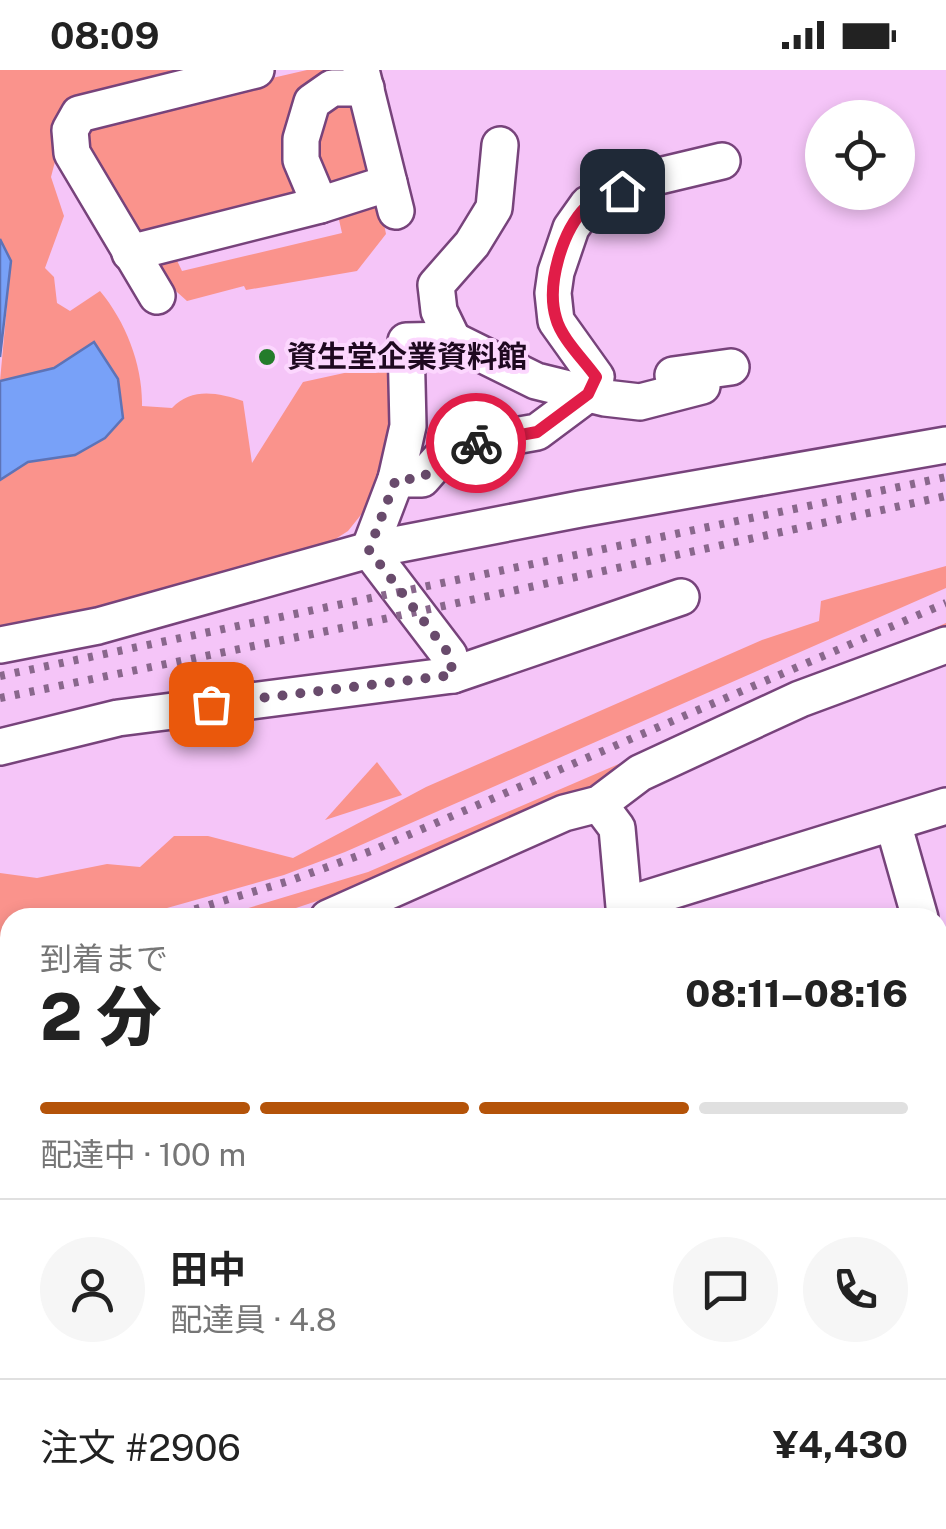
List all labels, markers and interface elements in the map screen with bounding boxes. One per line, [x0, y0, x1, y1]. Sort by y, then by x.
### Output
text: 08:09 [50, 13, 160, 58]
map controls [805, 100, 915, 210]
button: locate [805, 100, 915, 210]
pin [580, 149, 665, 234]
icon: home [595, 164, 650, 219]
place label: 資生堂企業資料館 [287, 338, 527, 374]
marker: 資生堂企業資料館 [256, 346, 278, 368]
courier [426, 393, 526, 493]
icon: bike [449, 416, 504, 471]
pin [169, 662, 254, 747]
icon: bag [184, 677, 239, 732]
text: 到着まで [40, 940, 168, 977]
text: 08:11–08:16 [685, 971, 908, 1016]
text: 2 分 [40, 978, 162, 1055]
text: 配達中 · 100 m [40, 1136, 246, 1173]
button: person [40, 1237, 145, 1342]
button: chat [673, 1237, 778, 1342]
button: phone [803, 1237, 908, 1342]
text: 田中 [170, 1247, 246, 1292]
text: 配達員 · 4.8 [170, 1301, 337, 1338]
text: ¥4,430 [773, 1422, 908, 1467]
text: 注文 #2906 [40, 1425, 241, 1470]

